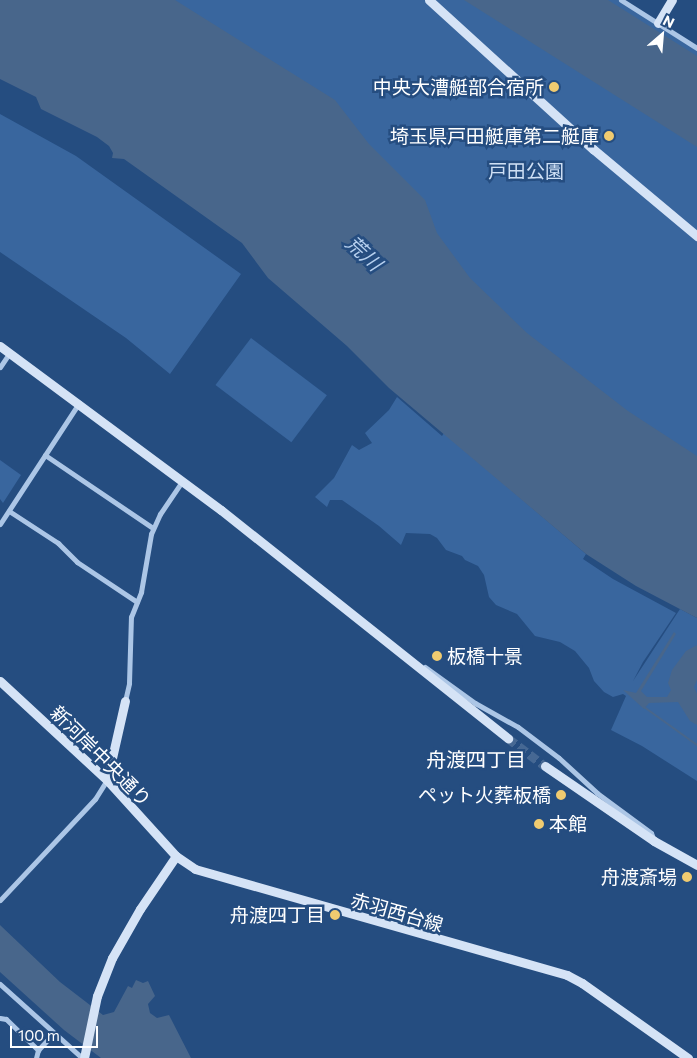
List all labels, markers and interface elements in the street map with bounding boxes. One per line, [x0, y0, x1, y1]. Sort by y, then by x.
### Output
north arrow [637, 10, 687, 60]
text: N [661, 11, 678, 31]
place label: 中央大漕艇部合宿所 [373, 76, 544, 98]
marker: 中央大漕艇部合宿所 [548, 81, 560, 93]
place label: 埼玉県戸田艇庫第二艇庫 [390, 125, 599, 147]
marker: 埼玉県戸田艇庫第二艇庫 [603, 130, 615, 142]
park label: 戸田公園 [488, 160, 564, 182]
water label: 荒川 [341, 231, 387, 275]
place label: 板橋十景 [447, 645, 523, 667]
marker: 板橋十景 [431, 650, 443, 662]
street label: 新河岸中央通り [46, 701, 156, 811]
district label: 舟渡四丁目 [426, 747, 526, 771]
place label: ペット火葬板橋 [418, 784, 551, 806]
marker: ペット火葬板橋 [555, 789, 567, 801]
place label: 本館 [549, 813, 587, 835]
marker: 本館 [533, 818, 545, 830]
place label: 舟渡斎場 [601, 866, 677, 888]
marker: 舟渡斎場 [681, 871, 693, 883]
street label: 赤羽西台線 [348, 888, 446, 936]
place label: 舟渡四丁目 [230, 904, 325, 926]
marker: 舟渡四丁目 [329, 909, 341, 921]
scale bar [12, 1016, 100, 1048]
text: 100 m [18, 1026, 60, 1044]

